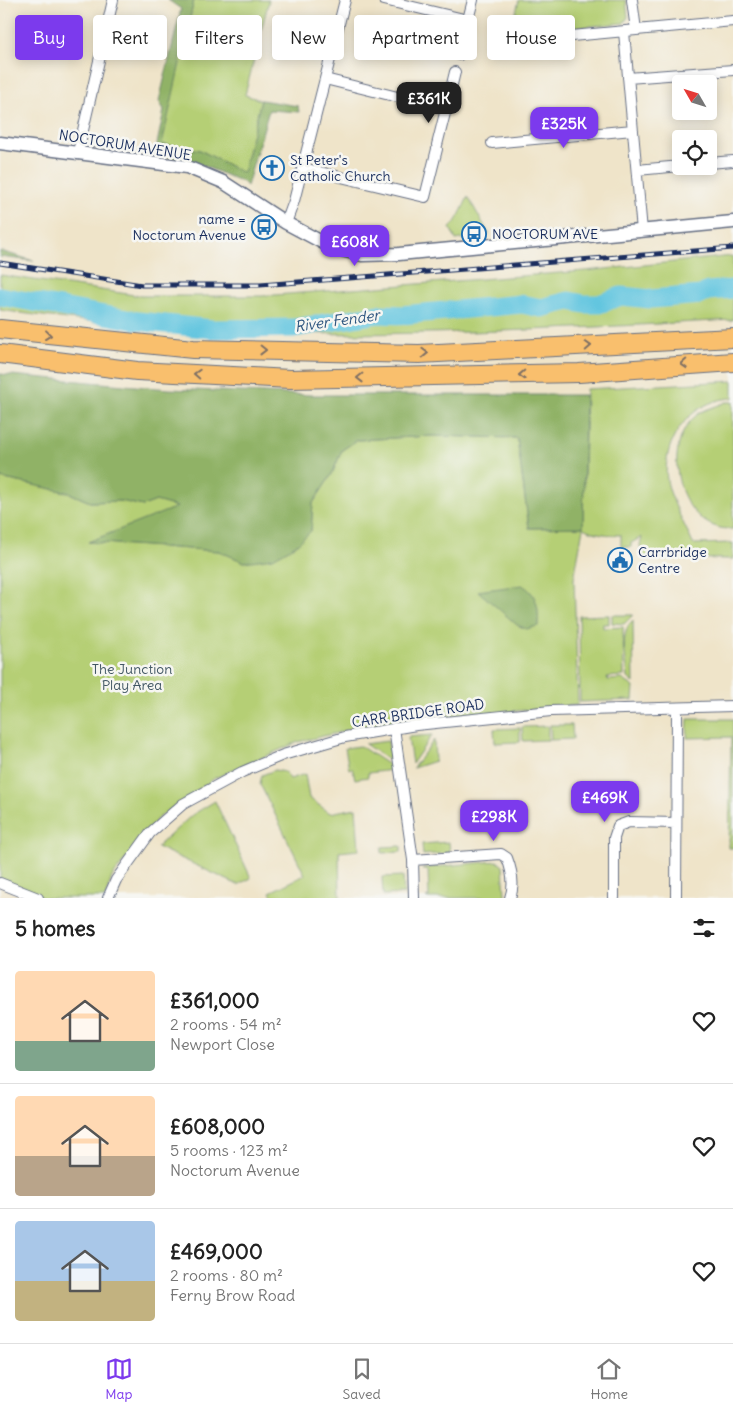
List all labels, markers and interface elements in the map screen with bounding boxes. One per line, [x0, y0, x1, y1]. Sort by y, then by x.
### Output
chip: Buy [15, 15, 83, 60]
chip: Rent [93, 15, 167, 60]
chip: Filters [177, 15, 262, 60]
chip: New [272, 15, 344, 60]
chip: Apartment [354, 15, 477, 60]
chip: House [487, 15, 575, 60]
north arrow [672, 75, 718, 120]
map controls [672, 75, 717, 175]
pin: £361K [394, 82, 464, 124]
text: £361K [407, 88, 451, 108]
pin: £325K [529, 106, 599, 149]
text: £325K [541, 113, 587, 133]
street label: NOCTORUM AVENUE [58, 126, 192, 164]
button: locate [672, 130, 717, 175]
place label: St Peter's Catholic Church [290, 151, 391, 185]
church icon: St Peter's Catholic Church [259, 155, 285, 181]
place label: name = Noctorum Avenue [132, 210, 246, 244]
bus stop icon: name = Noctorum Avenue [251, 214, 277, 240]
bus stop icon: NOCTORUM AVE [461, 221, 487, 247]
pin: £608K [320, 224, 390, 267]
place label: NOCTORUM AVE [492, 225, 598, 243]
text: £608K [331, 231, 379, 251]
water label: River Fender [293, 305, 382, 336]
one-way arrow [45, 329, 53, 340]
one-way arrow [584, 341, 592, 352]
one-way arrow [259, 345, 267, 355]
one-way arrow [421, 348, 429, 359]
one-way arrow [680, 359, 688, 370]
one-way arrow [193, 368, 201, 379]
one-way arrow [518, 369, 526, 380]
one-way arrow [355, 373, 363, 383]
place label: Carrbridge Centre [638, 543, 707, 577]
public building icon: Carrbridge Centre [607, 547, 633, 573]
park label: The Junction Play Area [92, 660, 172, 694]
street label: CARR BRIDGE ROAD [351, 695, 486, 731]
pin: £469K [570, 780, 640, 823]
text: £469K [582, 787, 628, 807]
pin: £298K [459, 800, 529, 842]
text: £298K [471, 806, 517, 826]
icon: filters [690, 914, 718, 942]
text: 5 homes [15, 915, 95, 942]
text: £361,000 [170, 987, 260, 1014]
icon: home [55, 991, 115, 1051]
icon: heart [690, 1007, 718, 1035]
text: 2 rooms · 54 m² [170, 1014, 282, 1034]
text: Newport Close [170, 1034, 275, 1054]
text: £608,000 [170, 1113, 265, 1140]
icon: home [55, 1116, 115, 1176]
icon: heart [690, 1132, 718, 1160]
text: 5 rooms · 123 m² [170, 1140, 288, 1160]
text: Noctorum Avenue [170, 1160, 300, 1180]
text: £469,000 [170, 1238, 263, 1265]
icon: home [55, 1241, 115, 1301]
icon: heart [690, 1257, 718, 1285]
text: 2 rooms · 80 m² [170, 1265, 283, 1285]
text: Ferny Brow Road [170, 1285, 295, 1305]
tab: Map [105, 1355, 133, 1403]
tab: Saved [342, 1355, 381, 1403]
tab: Home [590, 1355, 628, 1403]

